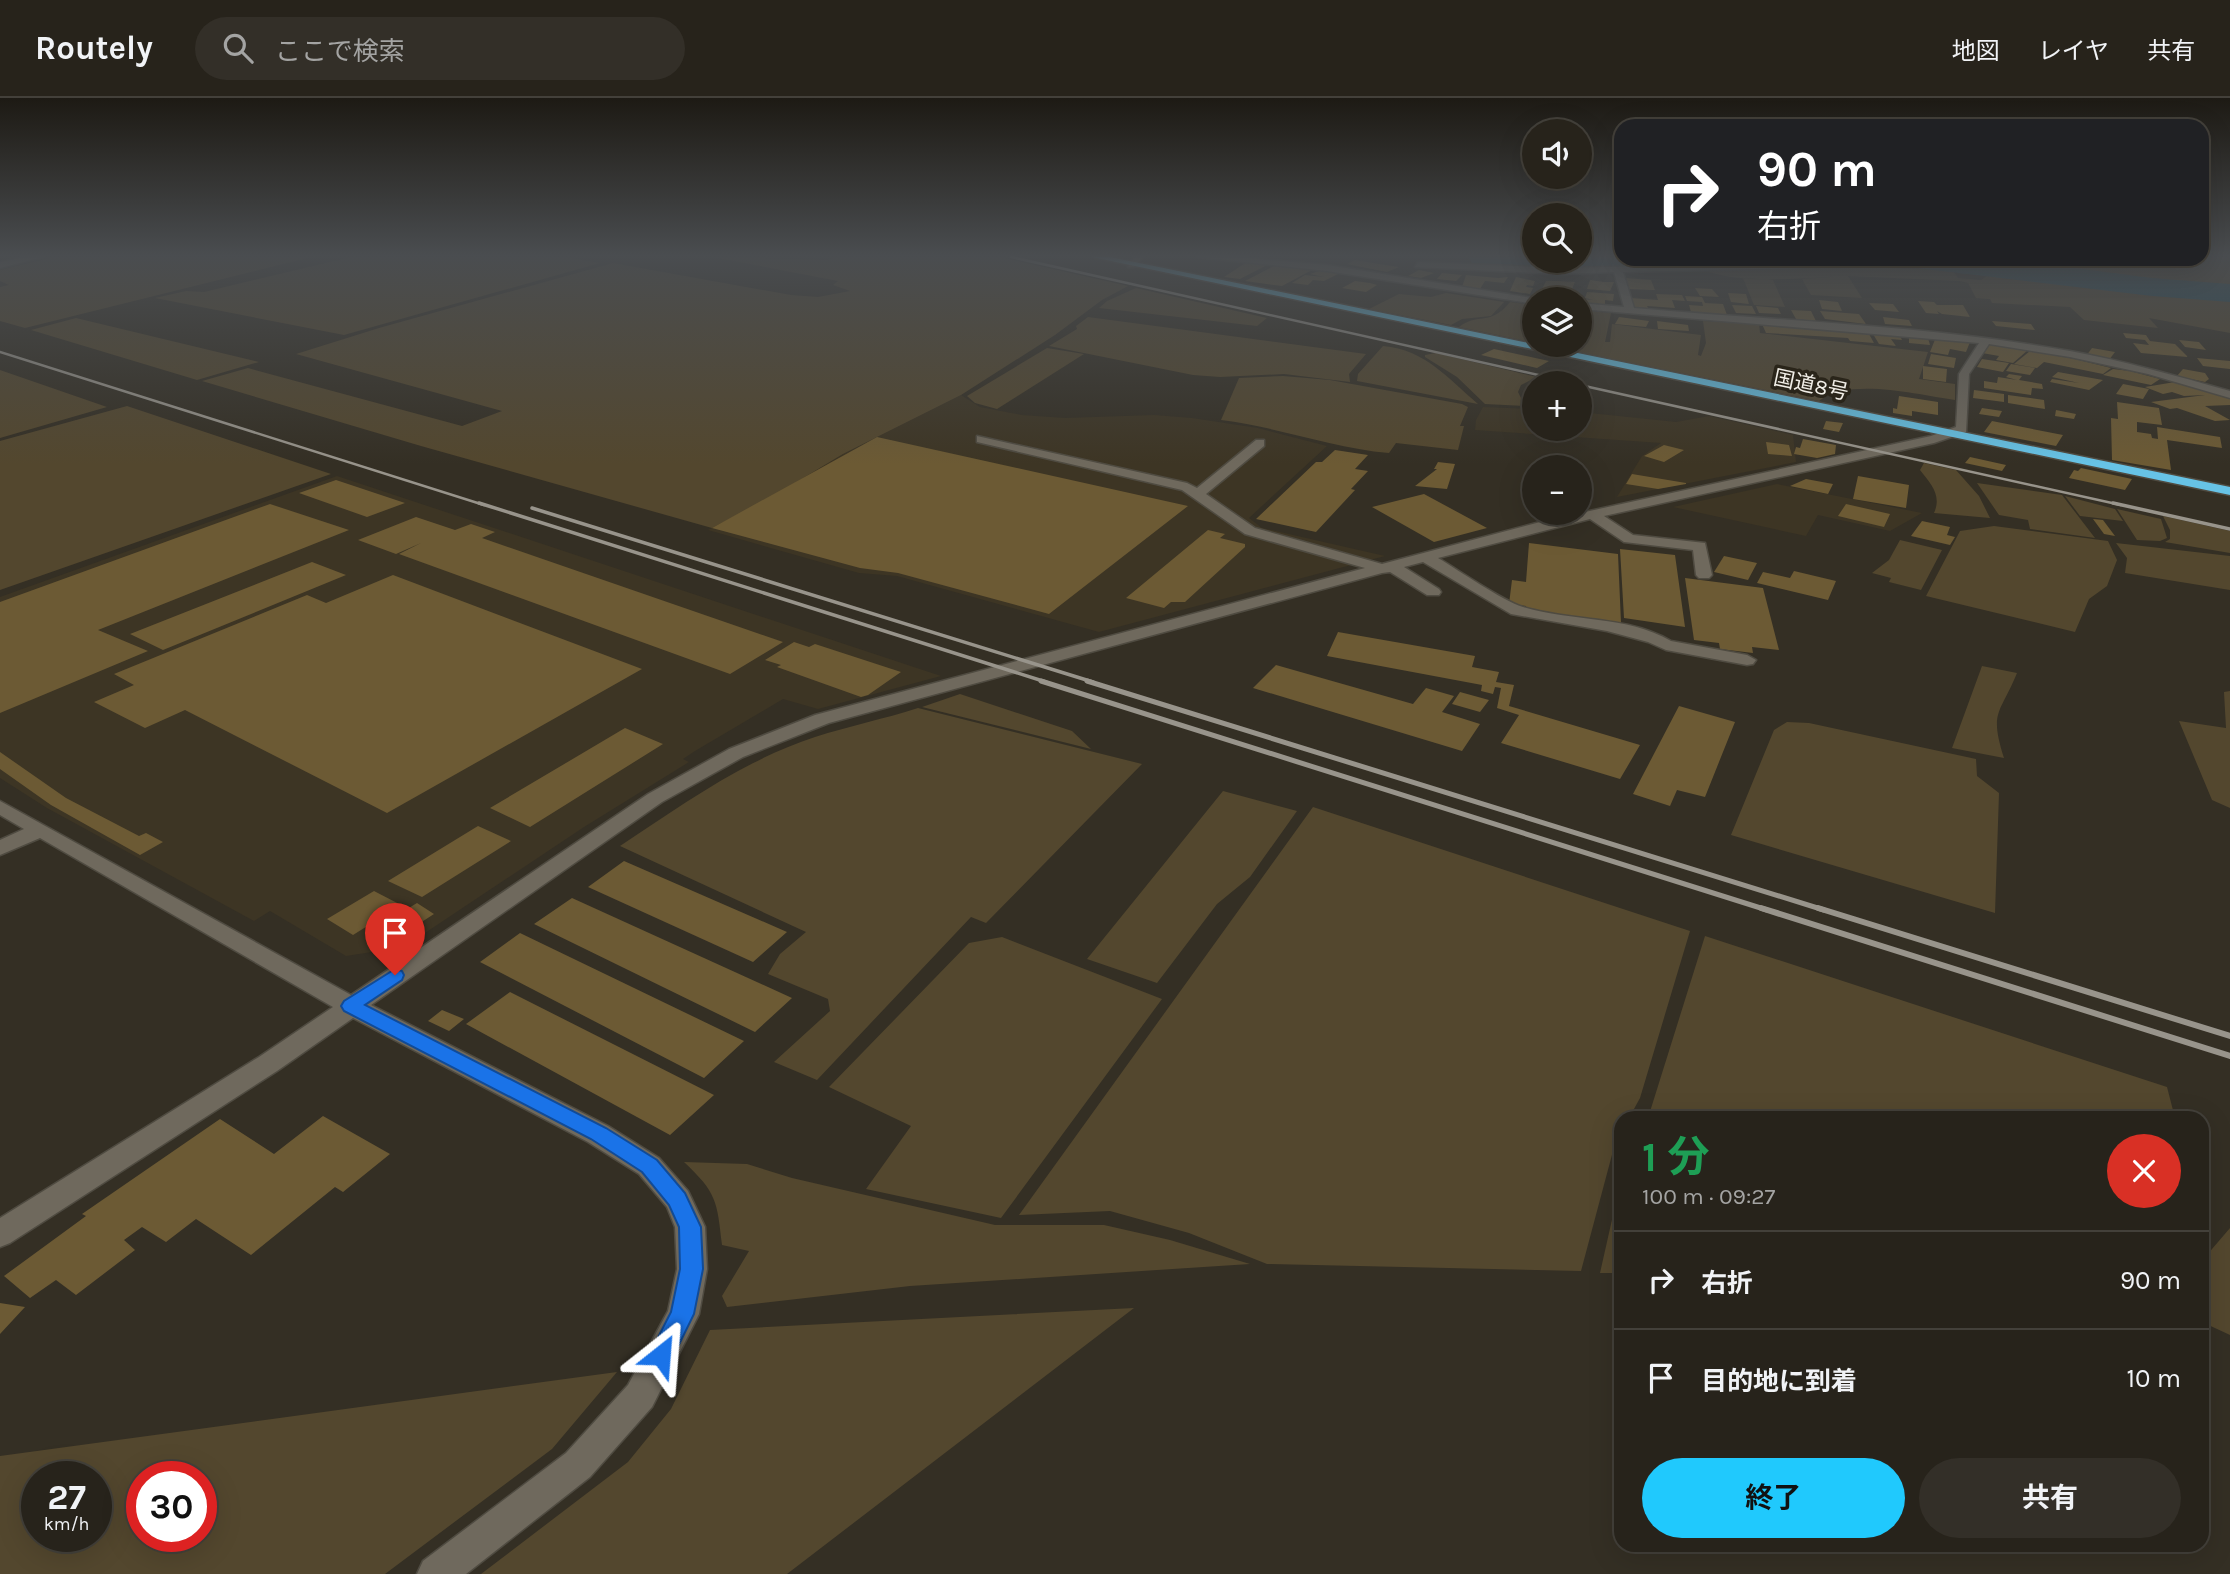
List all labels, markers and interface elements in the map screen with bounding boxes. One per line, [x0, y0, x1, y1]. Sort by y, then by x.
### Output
search box [195, 17, 685, 80]
text: Routely [35, 29, 153, 67]
icon: search [219, 29, 257, 67]
text: ここで検索 [275, 36, 405, 67]
text: 地図 [1952, 37, 2000, 65]
text: レイヤ [2038, 37, 2109, 65]
text: 共有 [2147, 37, 2195, 65]
map controls [1522, 119, 1592, 525]
button: sound [1522, 119, 1592, 189]
text: 90 m [1757, 141, 1877, 198]
icon: right [1642, 147, 1733, 238]
button: search [1522, 203, 1592, 273]
text: 右折 [1757, 208, 1821, 245]
button: layers [1522, 287, 1592, 357]
street label: 国道8号 [1771, 365, 1851, 405]
button: + [1522, 371, 1592, 441]
button: − [1522, 455, 1592, 525]
pin [365, 903, 425, 975]
icon: arrive [376, 914, 414, 952]
text: 1 分 [1642, 1132, 1710, 1182]
button: close [2107, 1134, 2181, 1208]
text: 100 m · 09:27 [1642, 1183, 1775, 1210]
icon: right [1642, 1261, 1680, 1299]
text: 90 m [2120, 1265, 2181, 1296]
text: 右折 [1701, 1268, 1753, 1299]
position arrow [624, 1318, 698, 1392]
icon: arrive [1642, 1359, 1680, 1397]
text: 10 m [2126, 1363, 2181, 1394]
text: 目的地に到着 [1701, 1366, 1857, 1397]
button: 終了 [1642, 1458, 1905, 1538]
button: 共有 [1919, 1458, 2181, 1538]
speed limit sign: 30 [126, 1461, 217, 1552]
text: 27 [47, 1477, 86, 1518]
text: km/h [44, 1513, 89, 1535]

